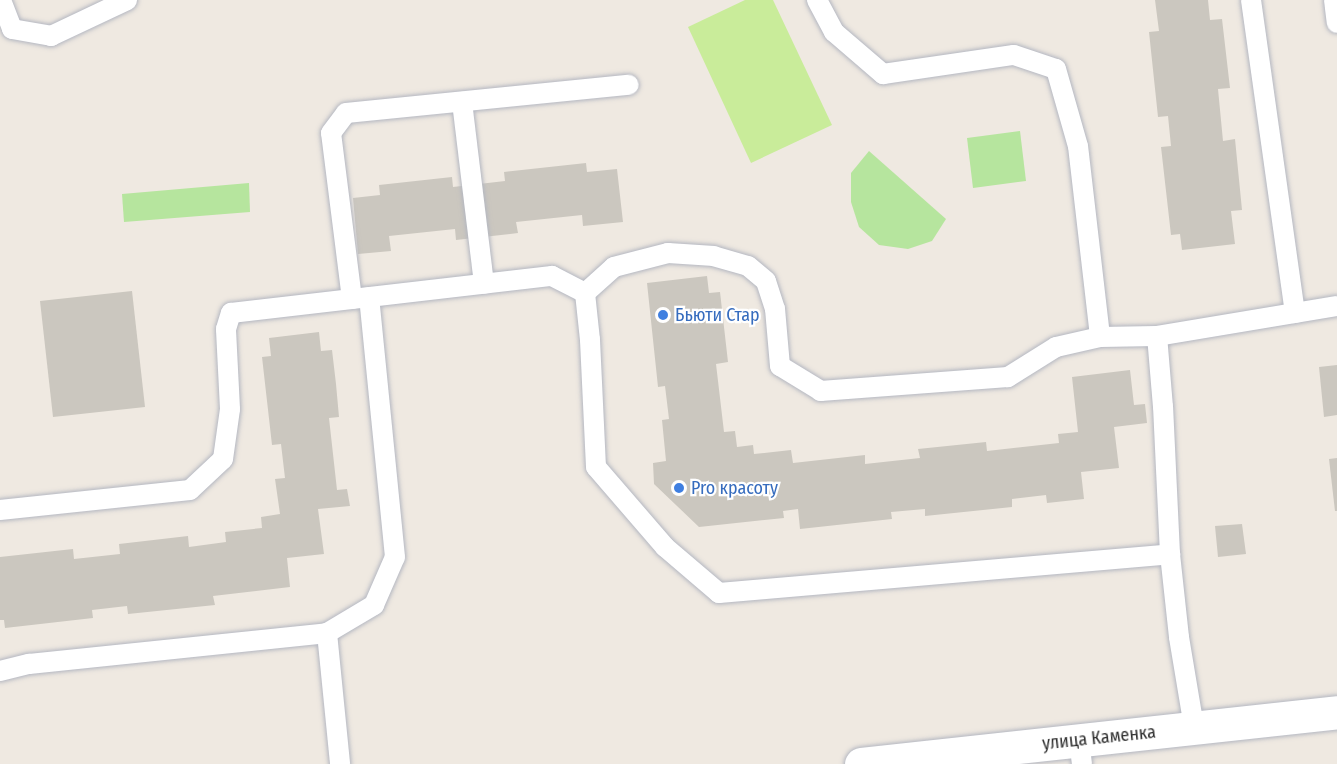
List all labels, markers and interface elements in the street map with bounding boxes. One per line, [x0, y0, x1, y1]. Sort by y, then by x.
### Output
place label: Бьюти Стар [675, 304, 760, 326]
marker: Бьюти Стар [656, 308, 670, 322]
place label: Pro красоту [691, 477, 778, 499]
marker: Pro красоту [672, 481, 686, 495]
street label: улица Каменка [1041, 721, 1157, 755]

